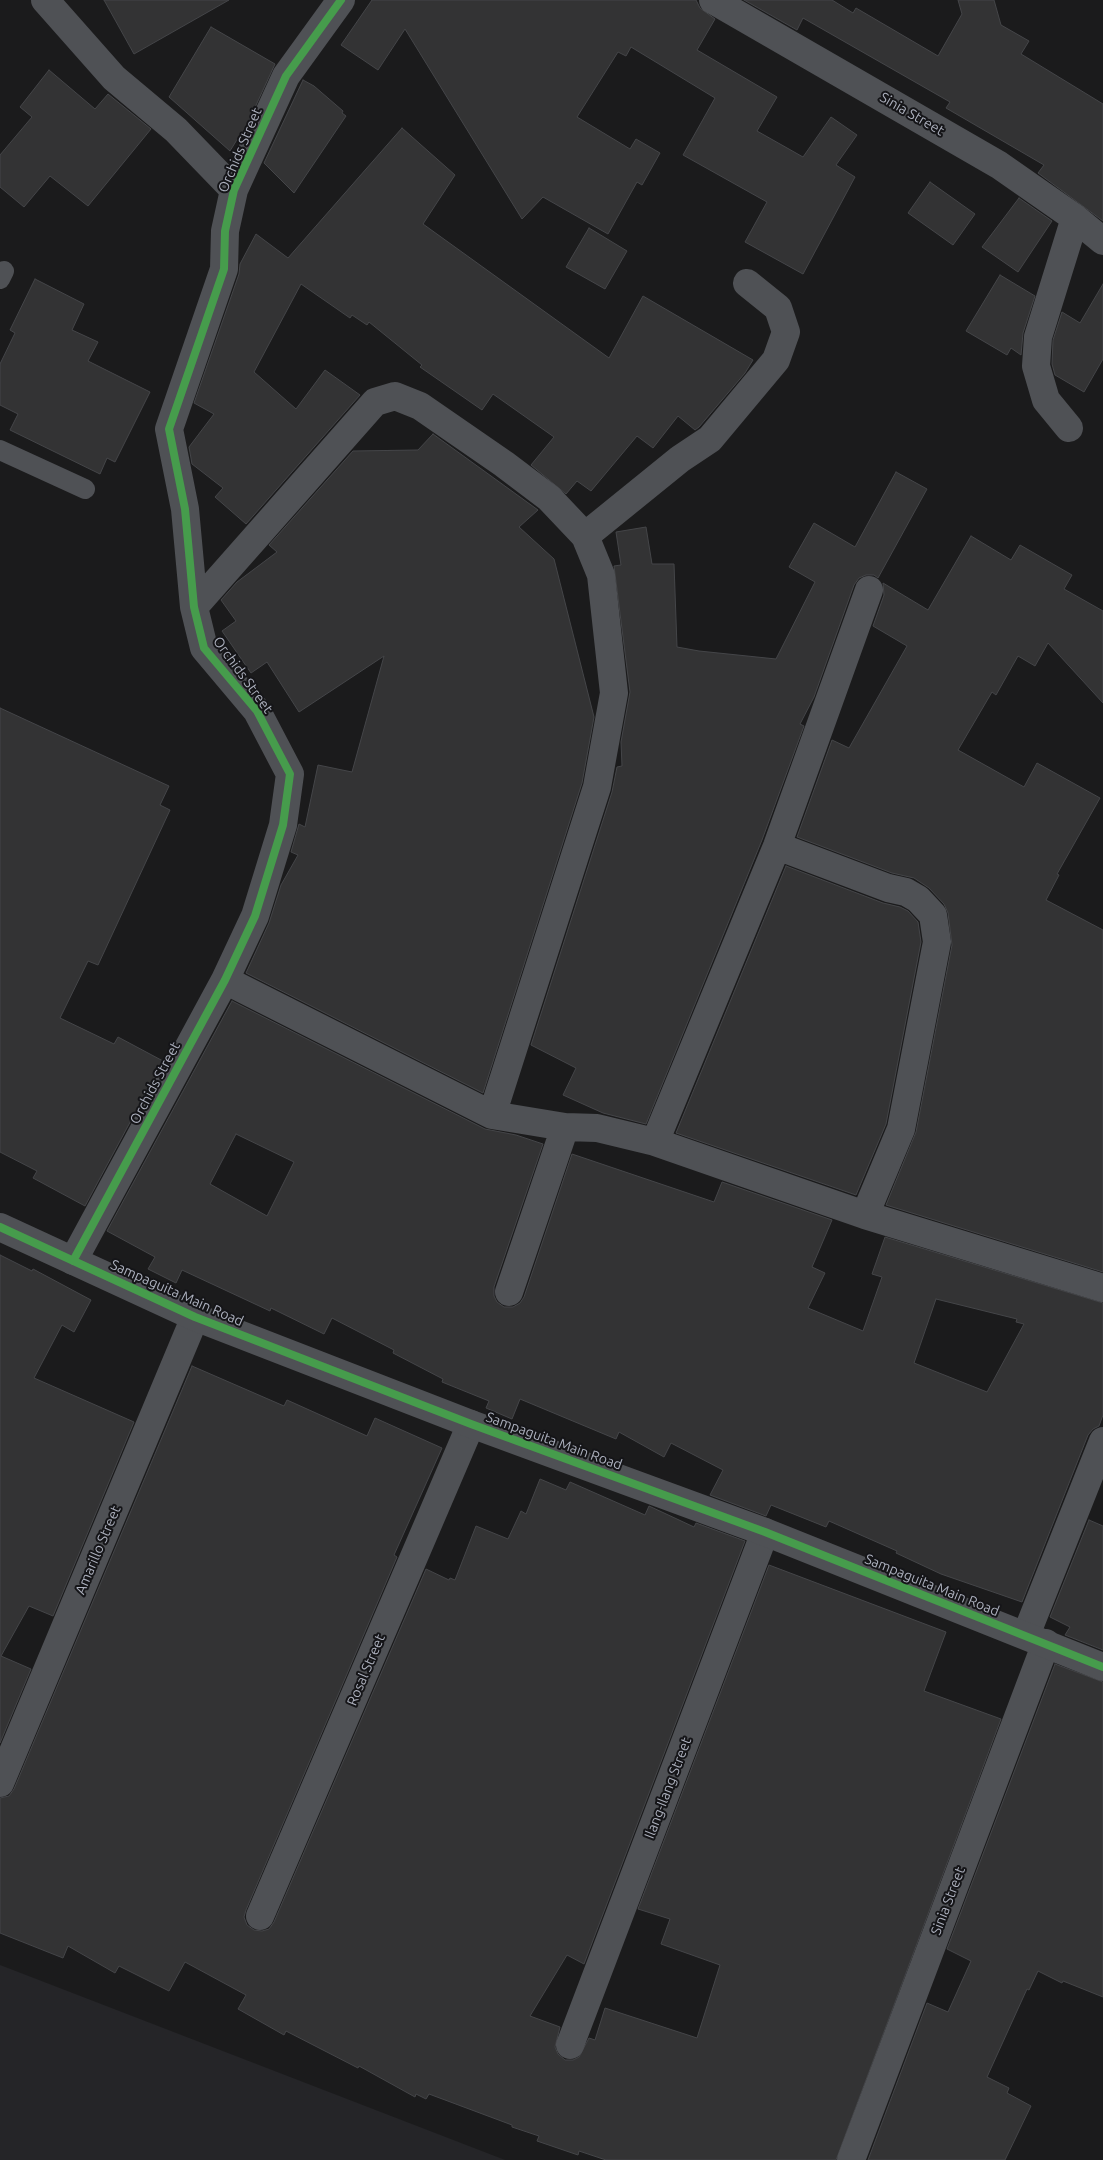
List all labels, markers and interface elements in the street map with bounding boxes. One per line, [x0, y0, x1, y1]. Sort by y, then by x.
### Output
street label: Sinia Street [877, 89, 947, 139]
street label: Orchids Street [215, 105, 265, 195]
street label: Orchids Street [210, 633, 276, 717]
street label: Orchids Street [126, 1039, 184, 1127]
street label: Sampaguita Main Road [108, 1256, 246, 1330]
street label: Sampaguita Main Road [484, 1409, 624, 1473]
street label: Amarillo Street [72, 1503, 124, 1597]
street label: Sampaguita Main Road [862, 1550, 1002, 1620]
street label: Rosal Street [343, 1632, 389, 1708]
street label: Ilang-Ilang Street [641, 1735, 695, 1841]
street label: Sinia Street [927, 1865, 969, 1937]

